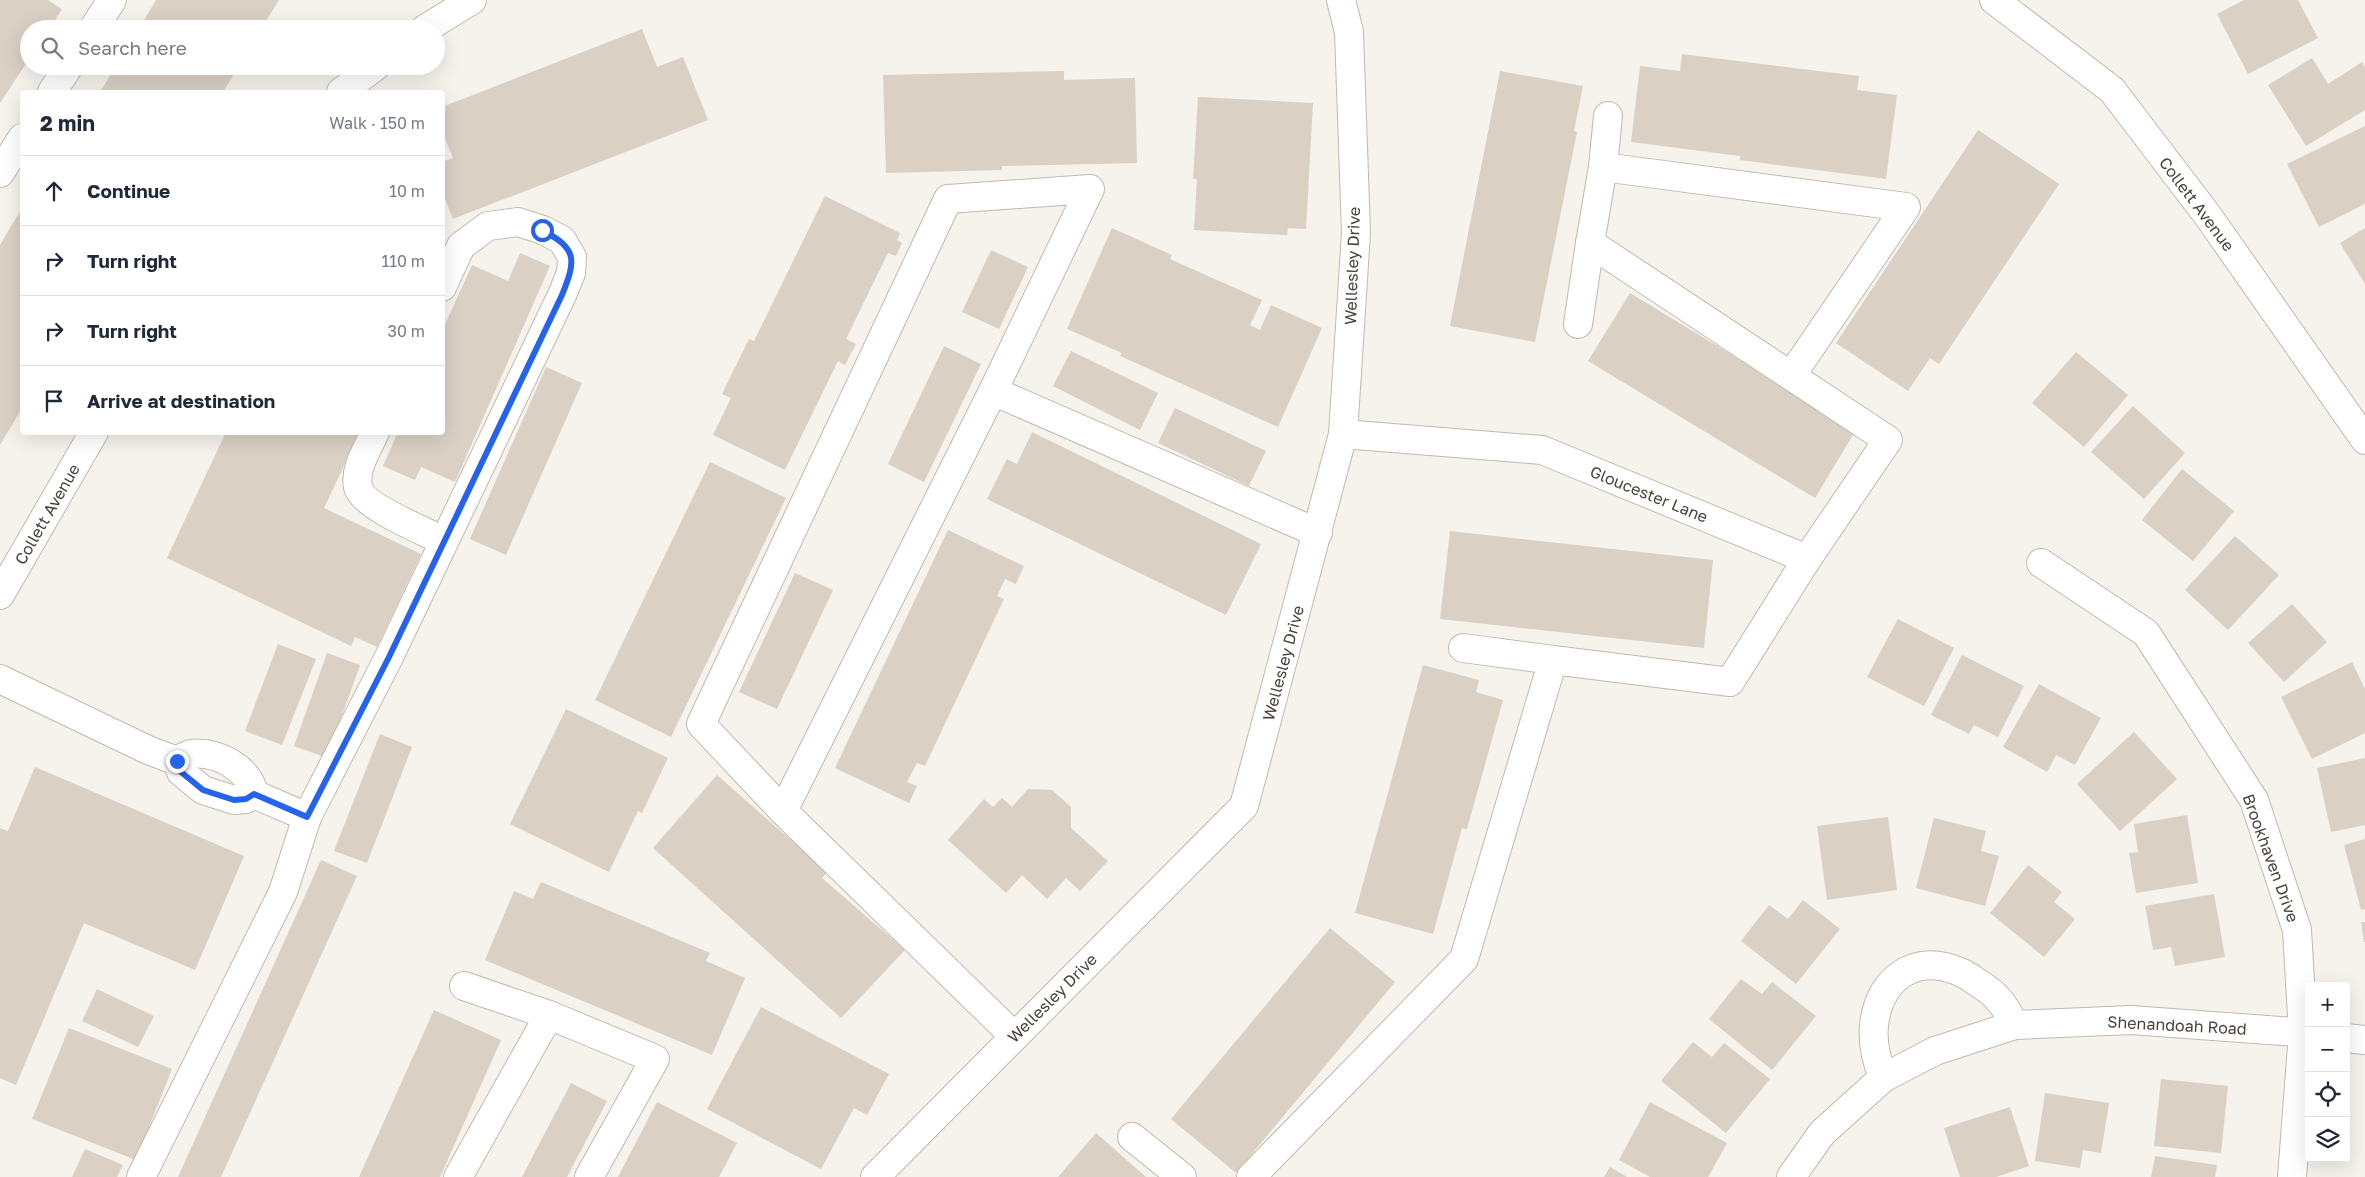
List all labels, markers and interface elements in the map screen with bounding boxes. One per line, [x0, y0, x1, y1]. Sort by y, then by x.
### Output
search box [20, 20, 445, 75]
icon: search [38, 34, 66, 62]
text: Search here [78, 36, 187, 59]
text: 2 min [40, 110, 95, 136]
text: Walk · 150 m [329, 113, 425, 133]
street label: Collett Avenue [2155, 153, 2239, 255]
icon: ahead [40, 177, 68, 205]
text: Continue [87, 179, 170, 202]
text: 10 m [389, 181, 425, 201]
street label: Wellesley Drive [1340, 206, 1364, 326]
route start [531, 219, 554, 242]
icon: right [40, 247, 68, 275]
text: Turn right [87, 249, 177, 272]
text: 110 m [381, 251, 425, 271]
icon: right [40, 317, 68, 345]
text: Turn right [87, 319, 177, 342]
text: 30 m [388, 321, 425, 341]
icon: arrive [40, 387, 68, 415]
text: Arrive at destination [87, 389, 275, 412]
street label: Collett Avenue [10, 460, 84, 568]
street label: Gloucester Lane [1587, 461, 1711, 527]
street label: Wellesley Drive [1258, 603, 1308, 723]
route end [166, 750, 189, 773]
street label: Brookhaven Drive [2239, 791, 2303, 925]
street label: Wellesley Drive [1003, 949, 1101, 1047]
map controls [2305, 982, 2350, 1162]
button: + [2305, 982, 2350, 1027]
street label: Shenandoah Road [2107, 1011, 2247, 1039]
button: − [2305, 1027, 2350, 1072]
button: locate [2305, 1072, 2350, 1117]
button: layers [2305, 1117, 2350, 1162]

